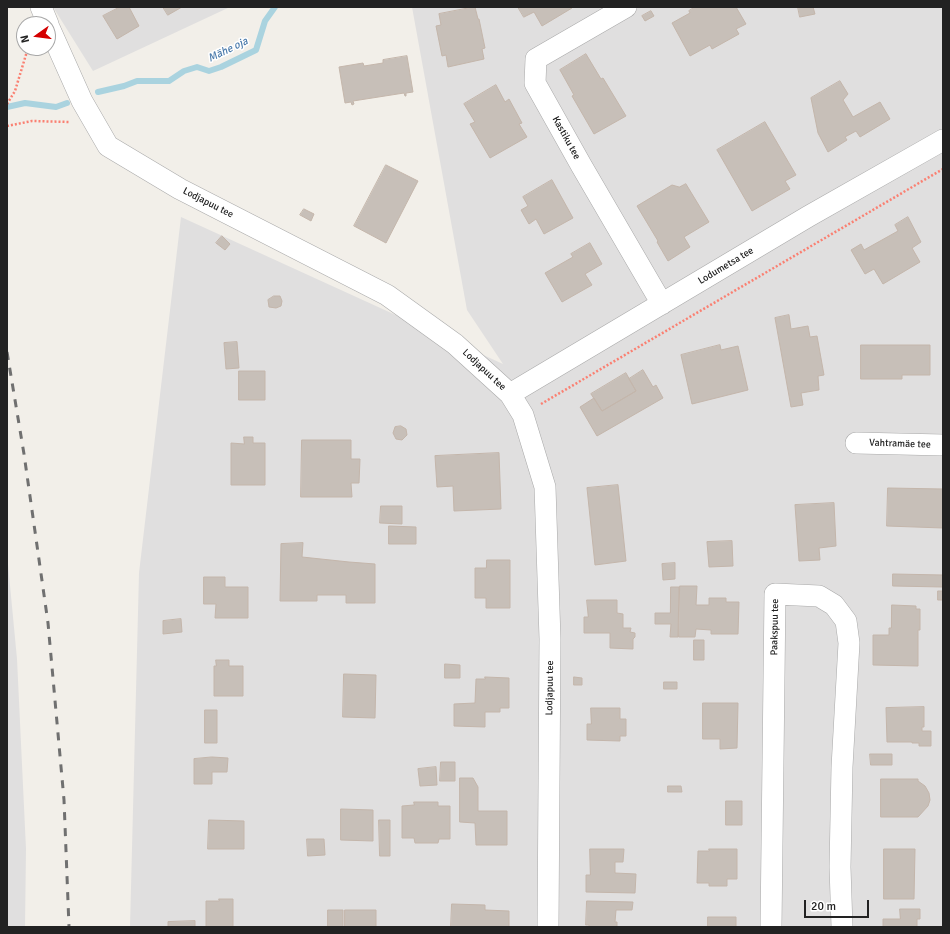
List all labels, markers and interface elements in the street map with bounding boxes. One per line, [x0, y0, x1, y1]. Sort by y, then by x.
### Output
north arrow [16, 16, 56, 56]
text: N [18, 33, 32, 44]
water label: Mähe oja [206, 35, 250, 65]
street label: Kastiku tee [549, 114, 583, 162]
street label: Lodjapuu tee [181, 185, 235, 221]
street label: Lodumetsa tee [696, 245, 756, 287]
street label: Lodjapuu tee [460, 347, 508, 393]
street label: Vahtramäe tee [869, 437, 931, 451]
street label: Paakspuu tee [769, 598, 781, 656]
street label: Lodjapuu tee [544, 660, 556, 716]
scale bar [806, 892, 871, 918]
text: 20 m [811, 899, 836, 914]

